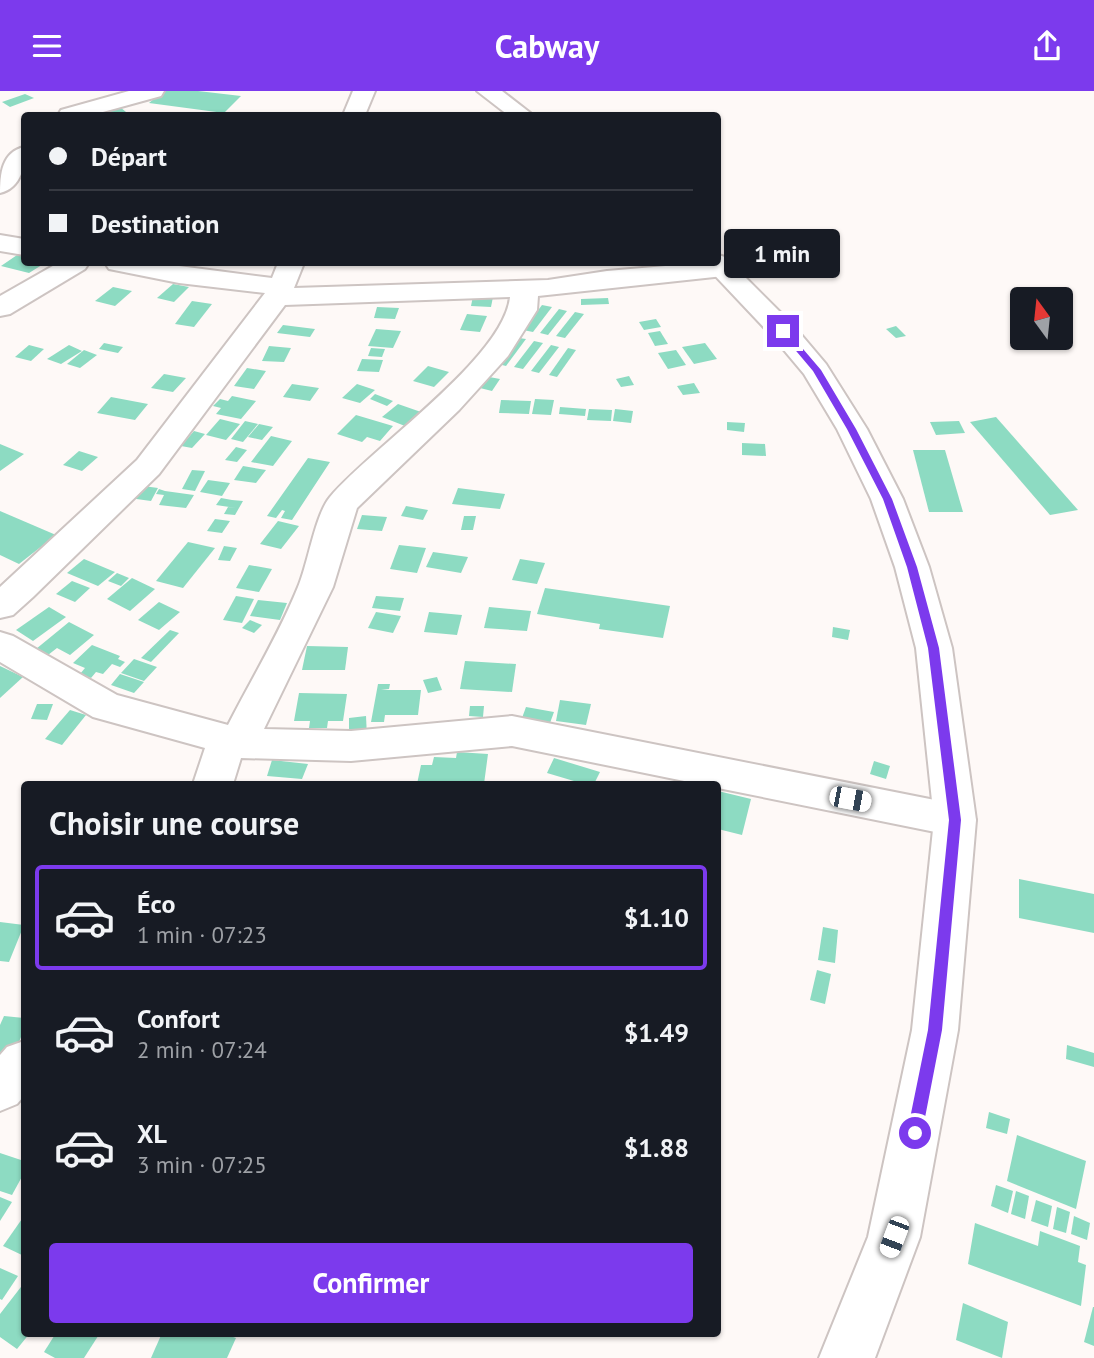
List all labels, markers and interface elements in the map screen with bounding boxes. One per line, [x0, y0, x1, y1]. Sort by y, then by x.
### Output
text: Cabway [495, 25, 599, 67]
icon: menu [28, 27, 66, 65]
icon: share [1028, 27, 1066, 65]
text: Départ [91, 140, 167, 173]
text: Destination [91, 207, 219, 240]
callout: 1 min [725, 229, 841, 279]
text: 1 min [754, 239, 810, 268]
north arrow [1010, 287, 1073, 350]
map controls [1010, 287, 1073, 350]
route end [767, 315, 799, 347]
car [828, 785, 873, 813]
text: Choisir une course [49, 802, 299, 844]
icon: car [53, 886, 116, 949]
text: Éco [137, 887, 175, 920]
text: $1.10 [624, 901, 689, 934]
text: 1 min · 07:23 [137, 920, 267, 949]
icon: car [53, 1001, 116, 1064]
text: Confort [137, 1002, 220, 1035]
text: $1.49 [624, 1016, 689, 1049]
text: 2 min · 07:24 [137, 1035, 267, 1064]
icon: car [53, 1116, 116, 1179]
text: XL [137, 1117, 167, 1150]
route start [899, 1117, 931, 1149]
text: $1.88 [624, 1131, 689, 1164]
text: 3 min · 07:25 [137, 1150, 267, 1179]
car [877, 1214, 912, 1260]
button: Confirmer [49, 1243, 693, 1323]

